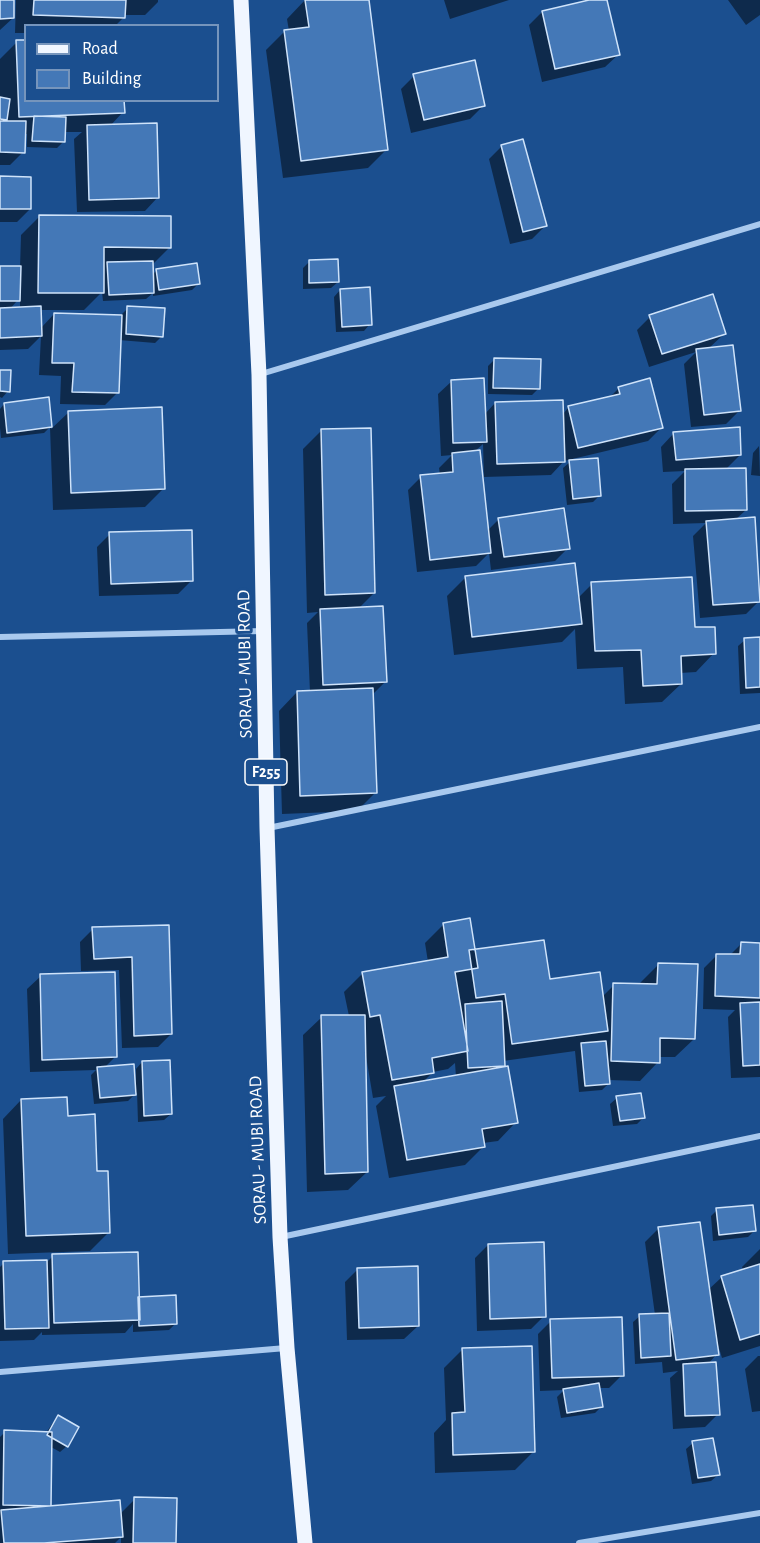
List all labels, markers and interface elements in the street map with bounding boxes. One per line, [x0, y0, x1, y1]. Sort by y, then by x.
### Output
legend [24, 24, 219, 102]
text: Road [82, 40, 118, 58]
text: Building [82, 70, 141, 88]
street label: SORAU - MUBI ROAD [233, 589, 257, 739]
road number: F255 [245, 759, 287, 785]
street label: SORAU - MUBI ROAD [245, 1075, 271, 1225]

